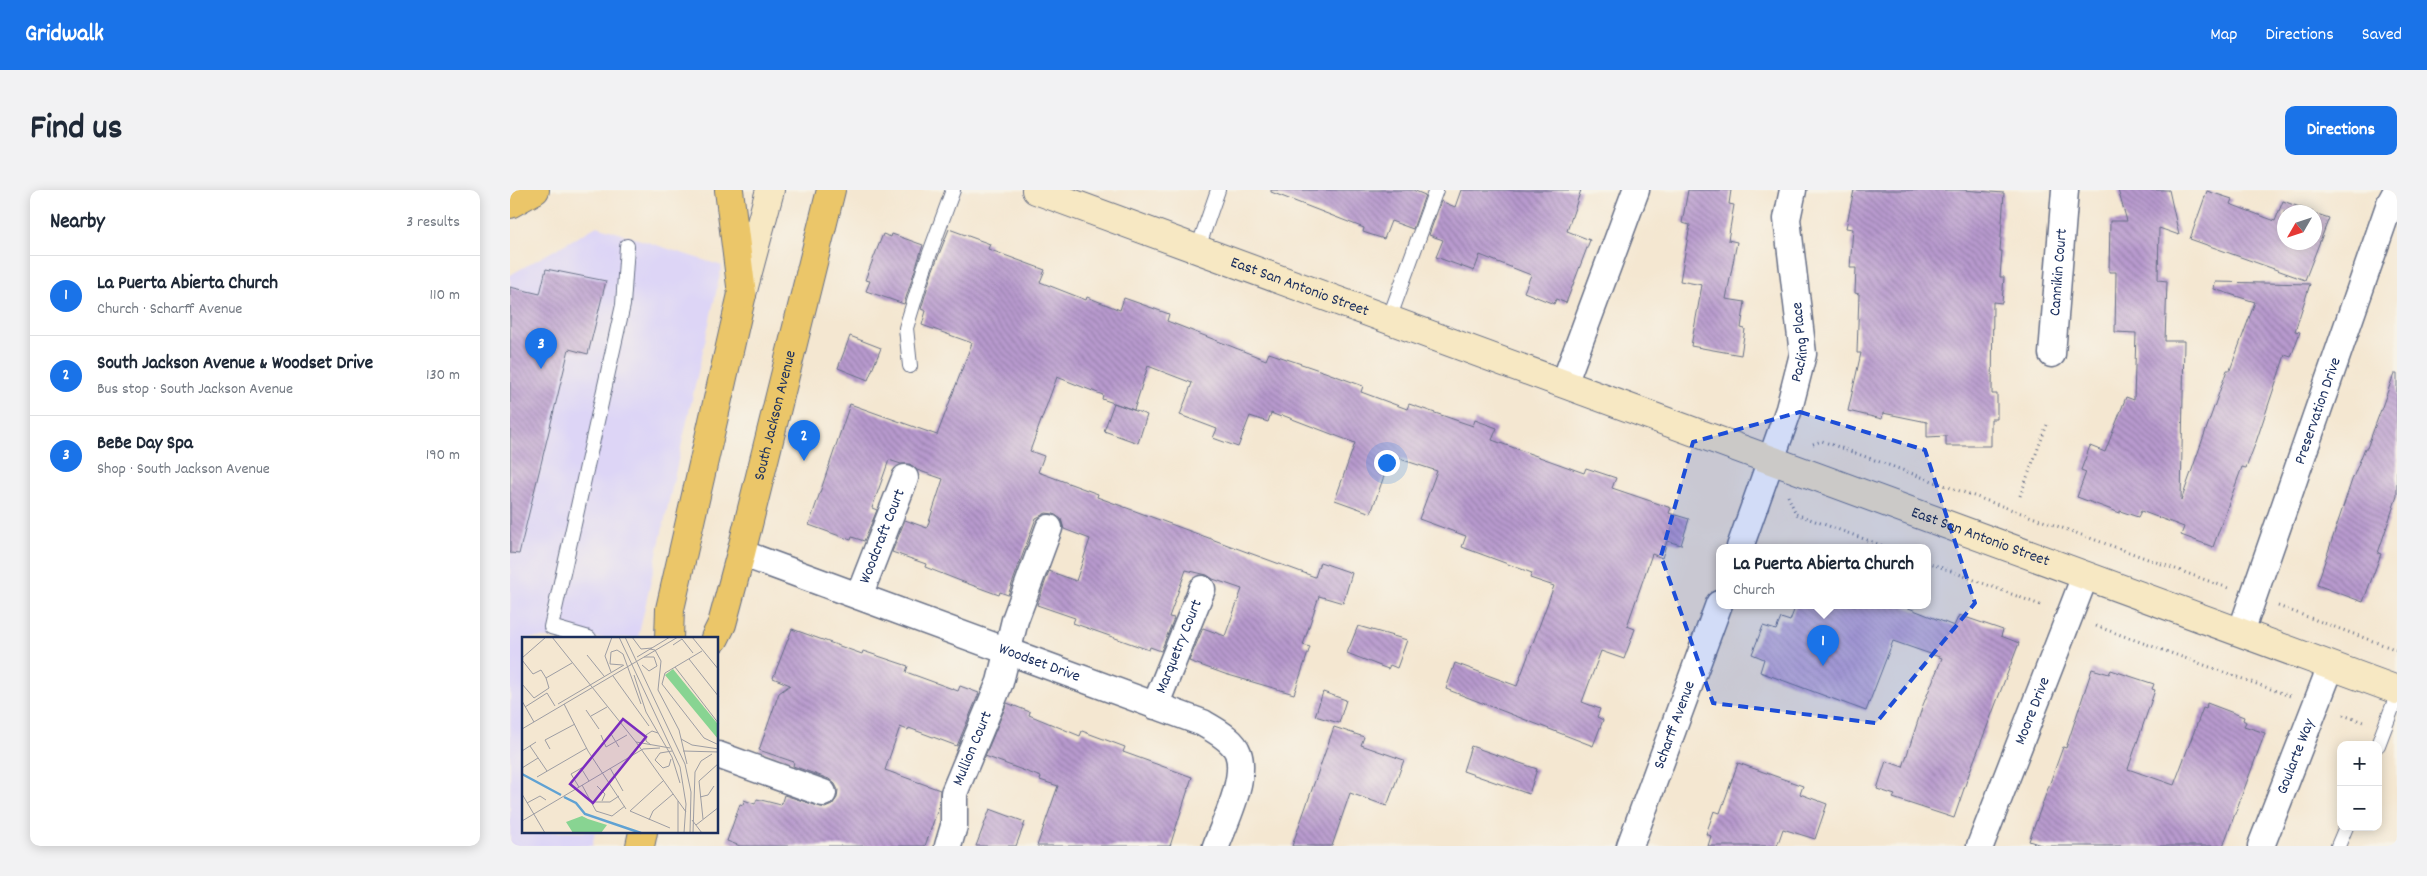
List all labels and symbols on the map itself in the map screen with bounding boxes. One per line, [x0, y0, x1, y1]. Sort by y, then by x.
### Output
north arrow [2277, 205, 2322, 250]
street label: Cannikin Court [2044, 228, 2073, 317]
street label: East San Antonio Street [1227, 251, 1372, 323]
street label: Packing Place [1785, 301, 1815, 385]
pin: 3 [525, 328, 557, 369]
street label: South Jackson Avenue [748, 348, 802, 483]
street label: Preservation Drive [2289, 354, 2347, 468]
pin: 2 [788, 420, 820, 461]
your location [1374, 450, 1400, 476]
street label: Woodcraft Court [853, 486, 911, 587]
street label: East San Antonio Street [1908, 501, 2053, 573]
street label: Marquetry Court [1150, 596, 1208, 697]
pin: 1 [1807, 625, 1839, 666]
inset map [522, 637, 719, 834]
street label: Woodset Drive [995, 637, 1083, 688]
street label: Moore Drive [2009, 674, 2056, 748]
street label: Scharff Avenue [1648, 677, 1701, 772]
street label: Mullion Court [947, 708, 998, 789]
street label: Goularte Way [2271, 715, 2321, 798]

